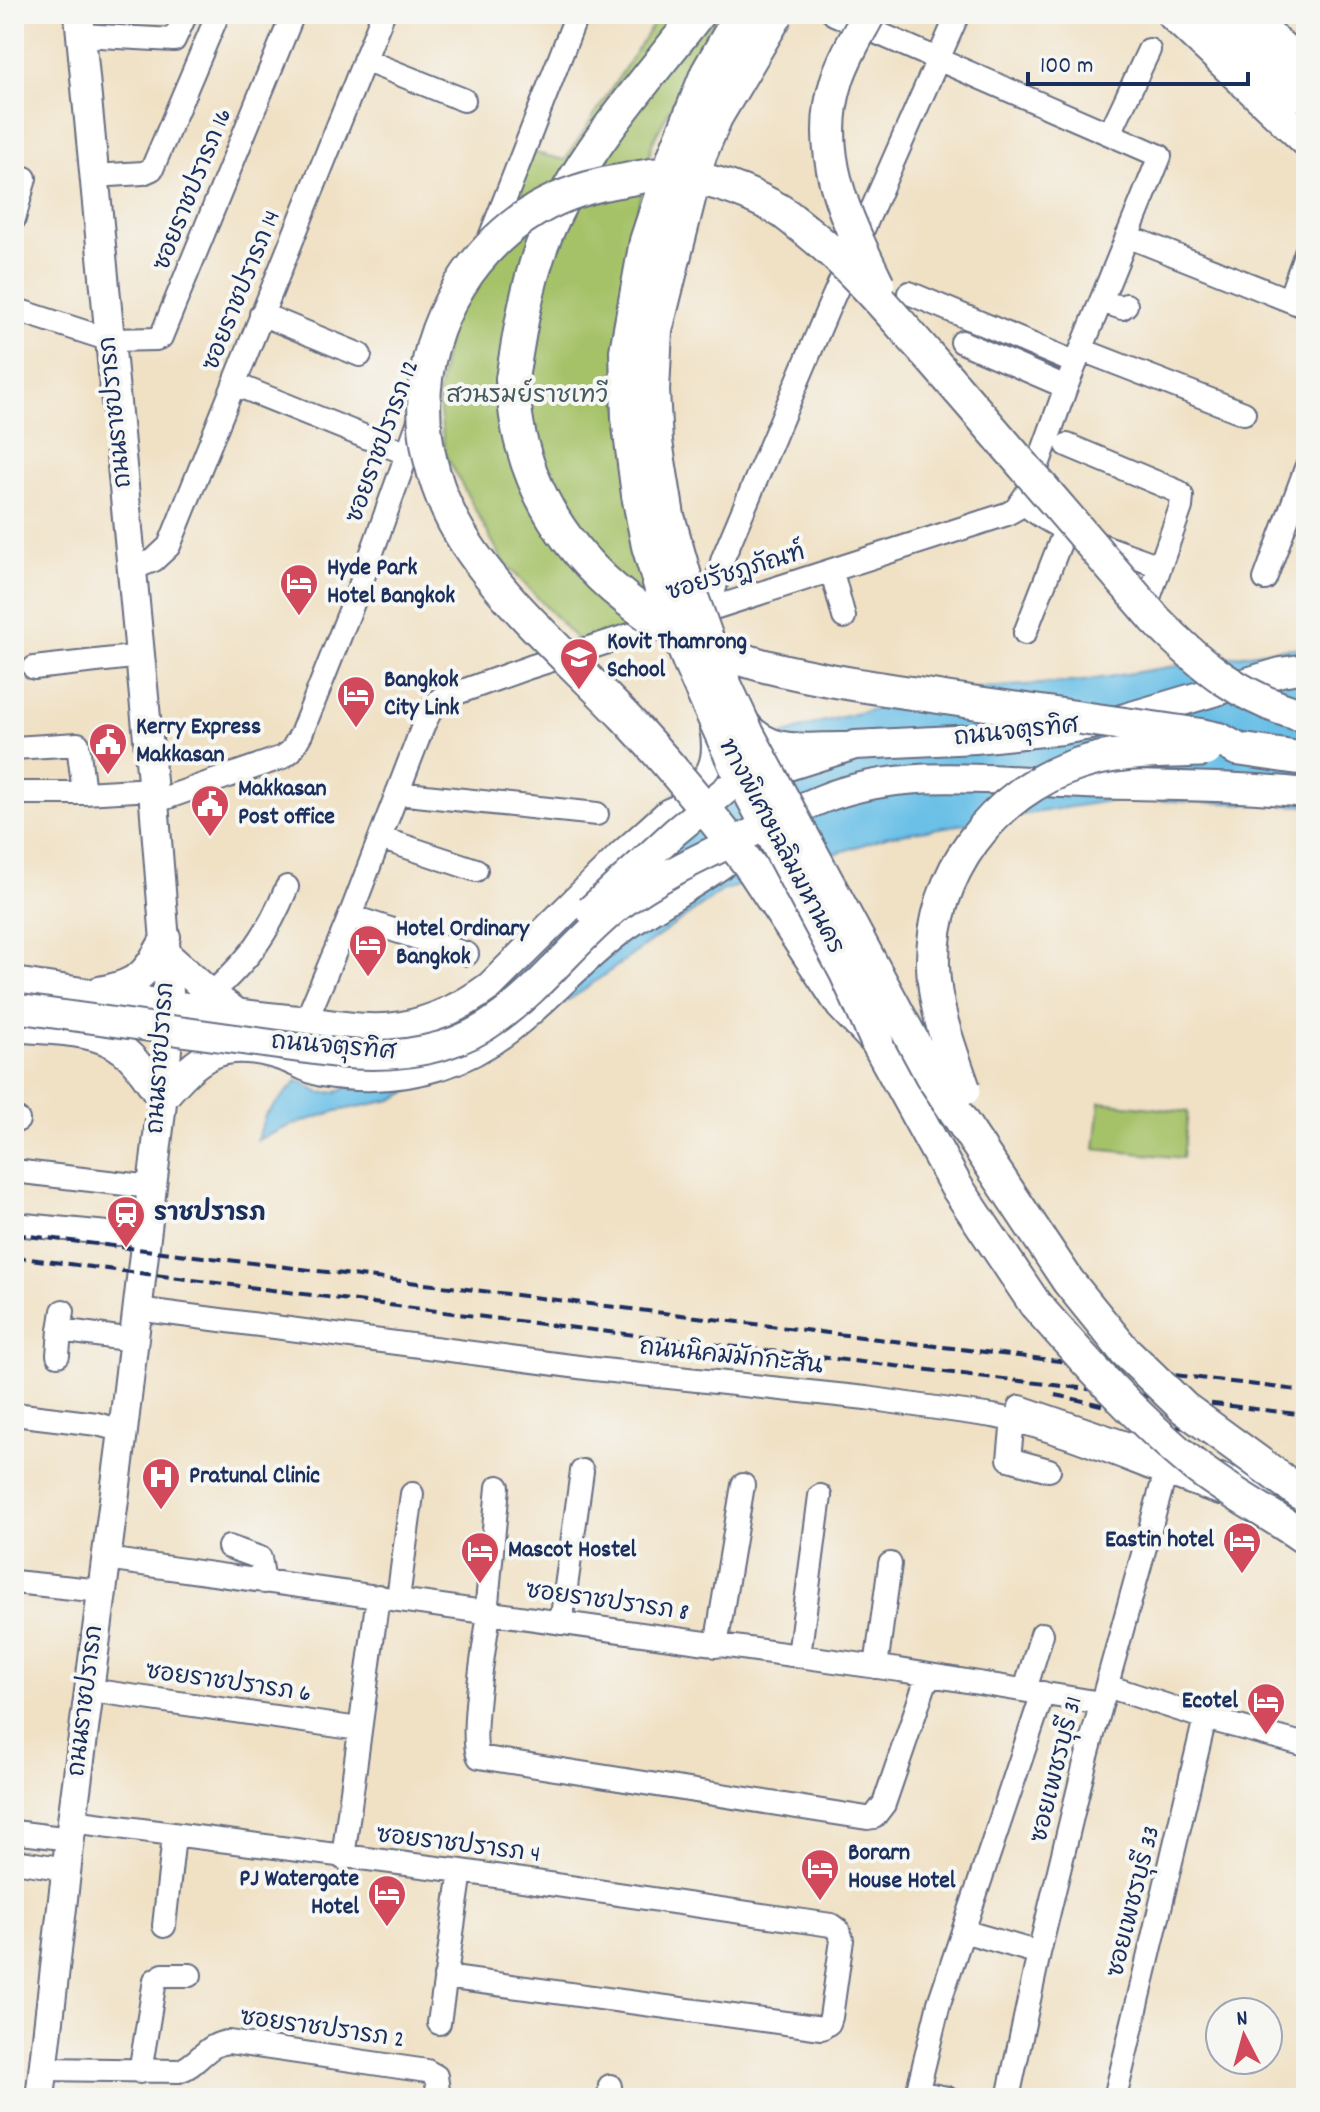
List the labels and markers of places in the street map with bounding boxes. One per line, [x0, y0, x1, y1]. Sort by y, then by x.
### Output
place label: Hyde Park Hotel Bangkok [327, 552, 455, 614]
hotel icon: Hyde Park Hotel Bangkok [278, 562, 320, 617]
place label: Kovit Thamrong School [607, 626, 747, 688]
school or university icon: Kovit Thamrong School [558, 636, 600, 691]
place label: Bangkok City Link [384, 664, 460, 726]
hotel icon: Bangkok City Link [335, 674, 377, 729]
place label: Kerry Express Makkasan [136, 711, 261, 773]
public building icon: Kerry Express Makkasan [87, 721, 129, 776]
place label: Makkasan Post office [238, 773, 335, 835]
public building icon: Makkasan Post office [189, 783, 231, 838]
place label: Hotel Ordinary Bangkok [396, 913, 530, 975]
hotel icon: Hotel Ordinary Bangkok [347, 923, 389, 978]
station icon: ราชปรารภ [105, 1194, 147, 1249]
place label: ราชปรารภ [154, 1197, 266, 1232]
hospital icon: Pratunal Clinic [140, 1456, 182, 1511]
place label: Pratunal Clinic [189, 1460, 320, 1494]
hotel icon: Eastin hotel [1221, 1520, 1263, 1575]
place label: Eastin hotel [1105, 1524, 1214, 1558]
hotel icon: Mascot Hostel [459, 1530, 501, 1585]
place label: Mascot Hostel [508, 1534, 637, 1568]
hotel icon: Ecotel [1245, 1681, 1287, 1736]
place label: Ecotel [1182, 1685, 1238, 1719]
place label: Borarn House Hotel [848, 1837, 956, 1899]
hotel icon: Borarn House Hotel [799, 1847, 841, 1902]
place label: PJ Watergate Hotel [239, 1863, 359, 1925]
hotel icon: PJ Watergate Hotel [366, 1873, 408, 1928]

